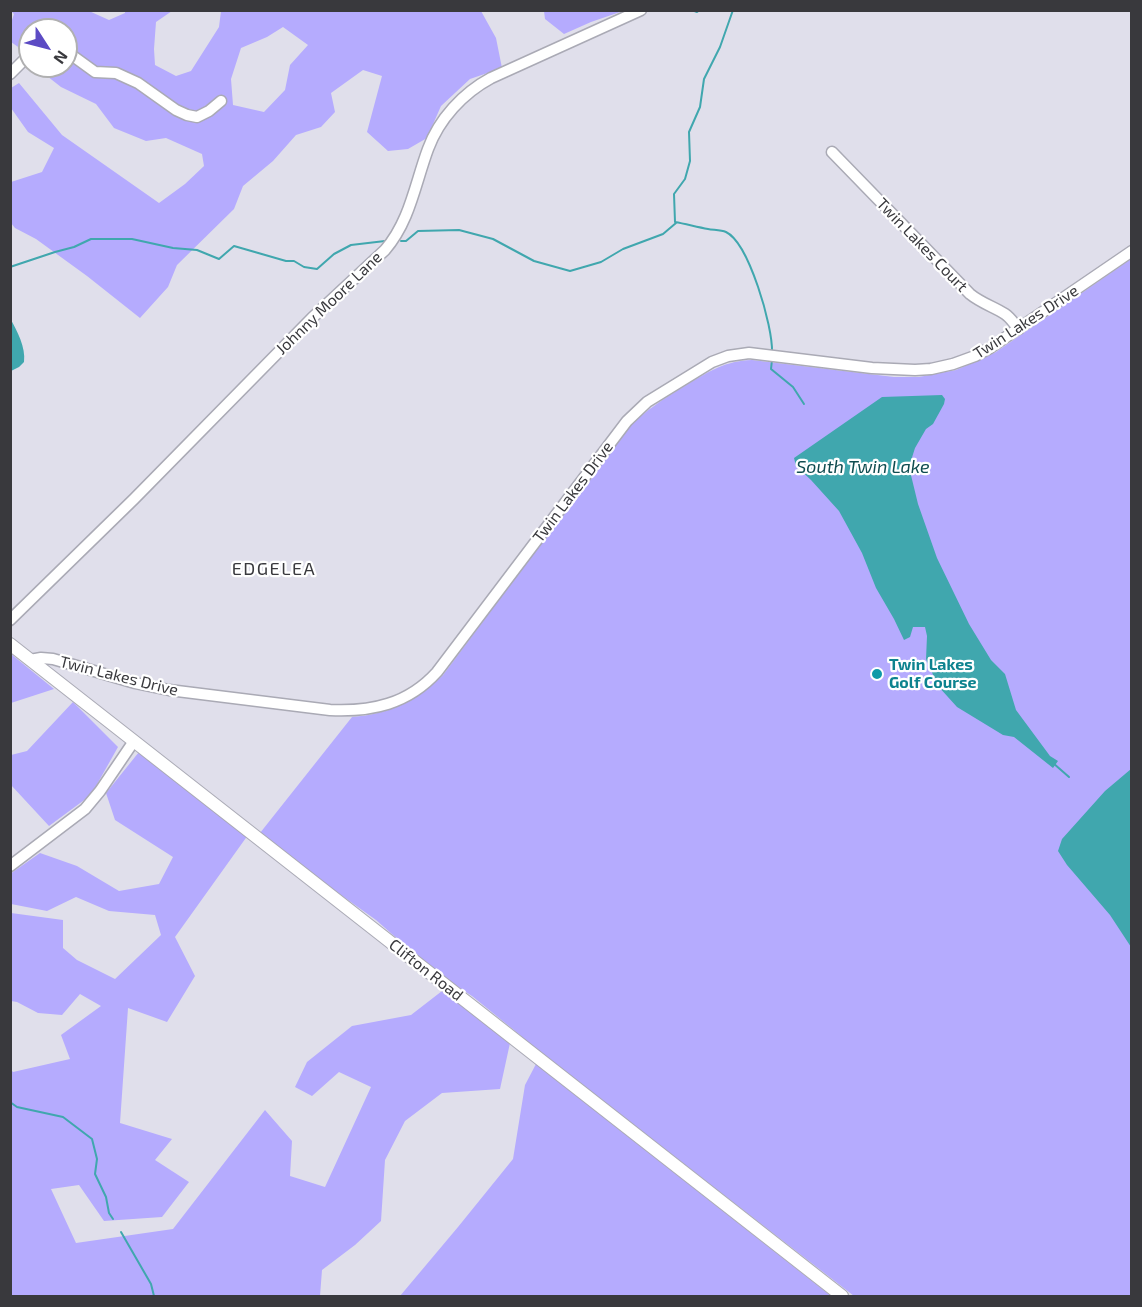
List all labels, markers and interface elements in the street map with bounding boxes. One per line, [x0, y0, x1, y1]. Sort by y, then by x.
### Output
north arrow [18, 18, 78, 78]
text: N [50, 47, 72, 68]
street label: Twin Lakes Court [872, 194, 972, 296]
street label: Johnny Moore Lane [272, 247, 386, 359]
street label: Twin Lakes Drive [970, 281, 1082, 363]
street label: Twin Lakes Drive [529, 438, 617, 546]
water label: South Twin Lake [796, 456, 930, 478]
district label: EDGELEA [232, 558, 316, 580]
street label: Twin Lakes Drive [58, 652, 180, 700]
place label: Twin Lakes Golf Course [889, 655, 977, 693]
marker: Twin Lakes Golf Course [870, 667, 884, 681]
street label: Clifton Road [385, 935, 467, 1005]

